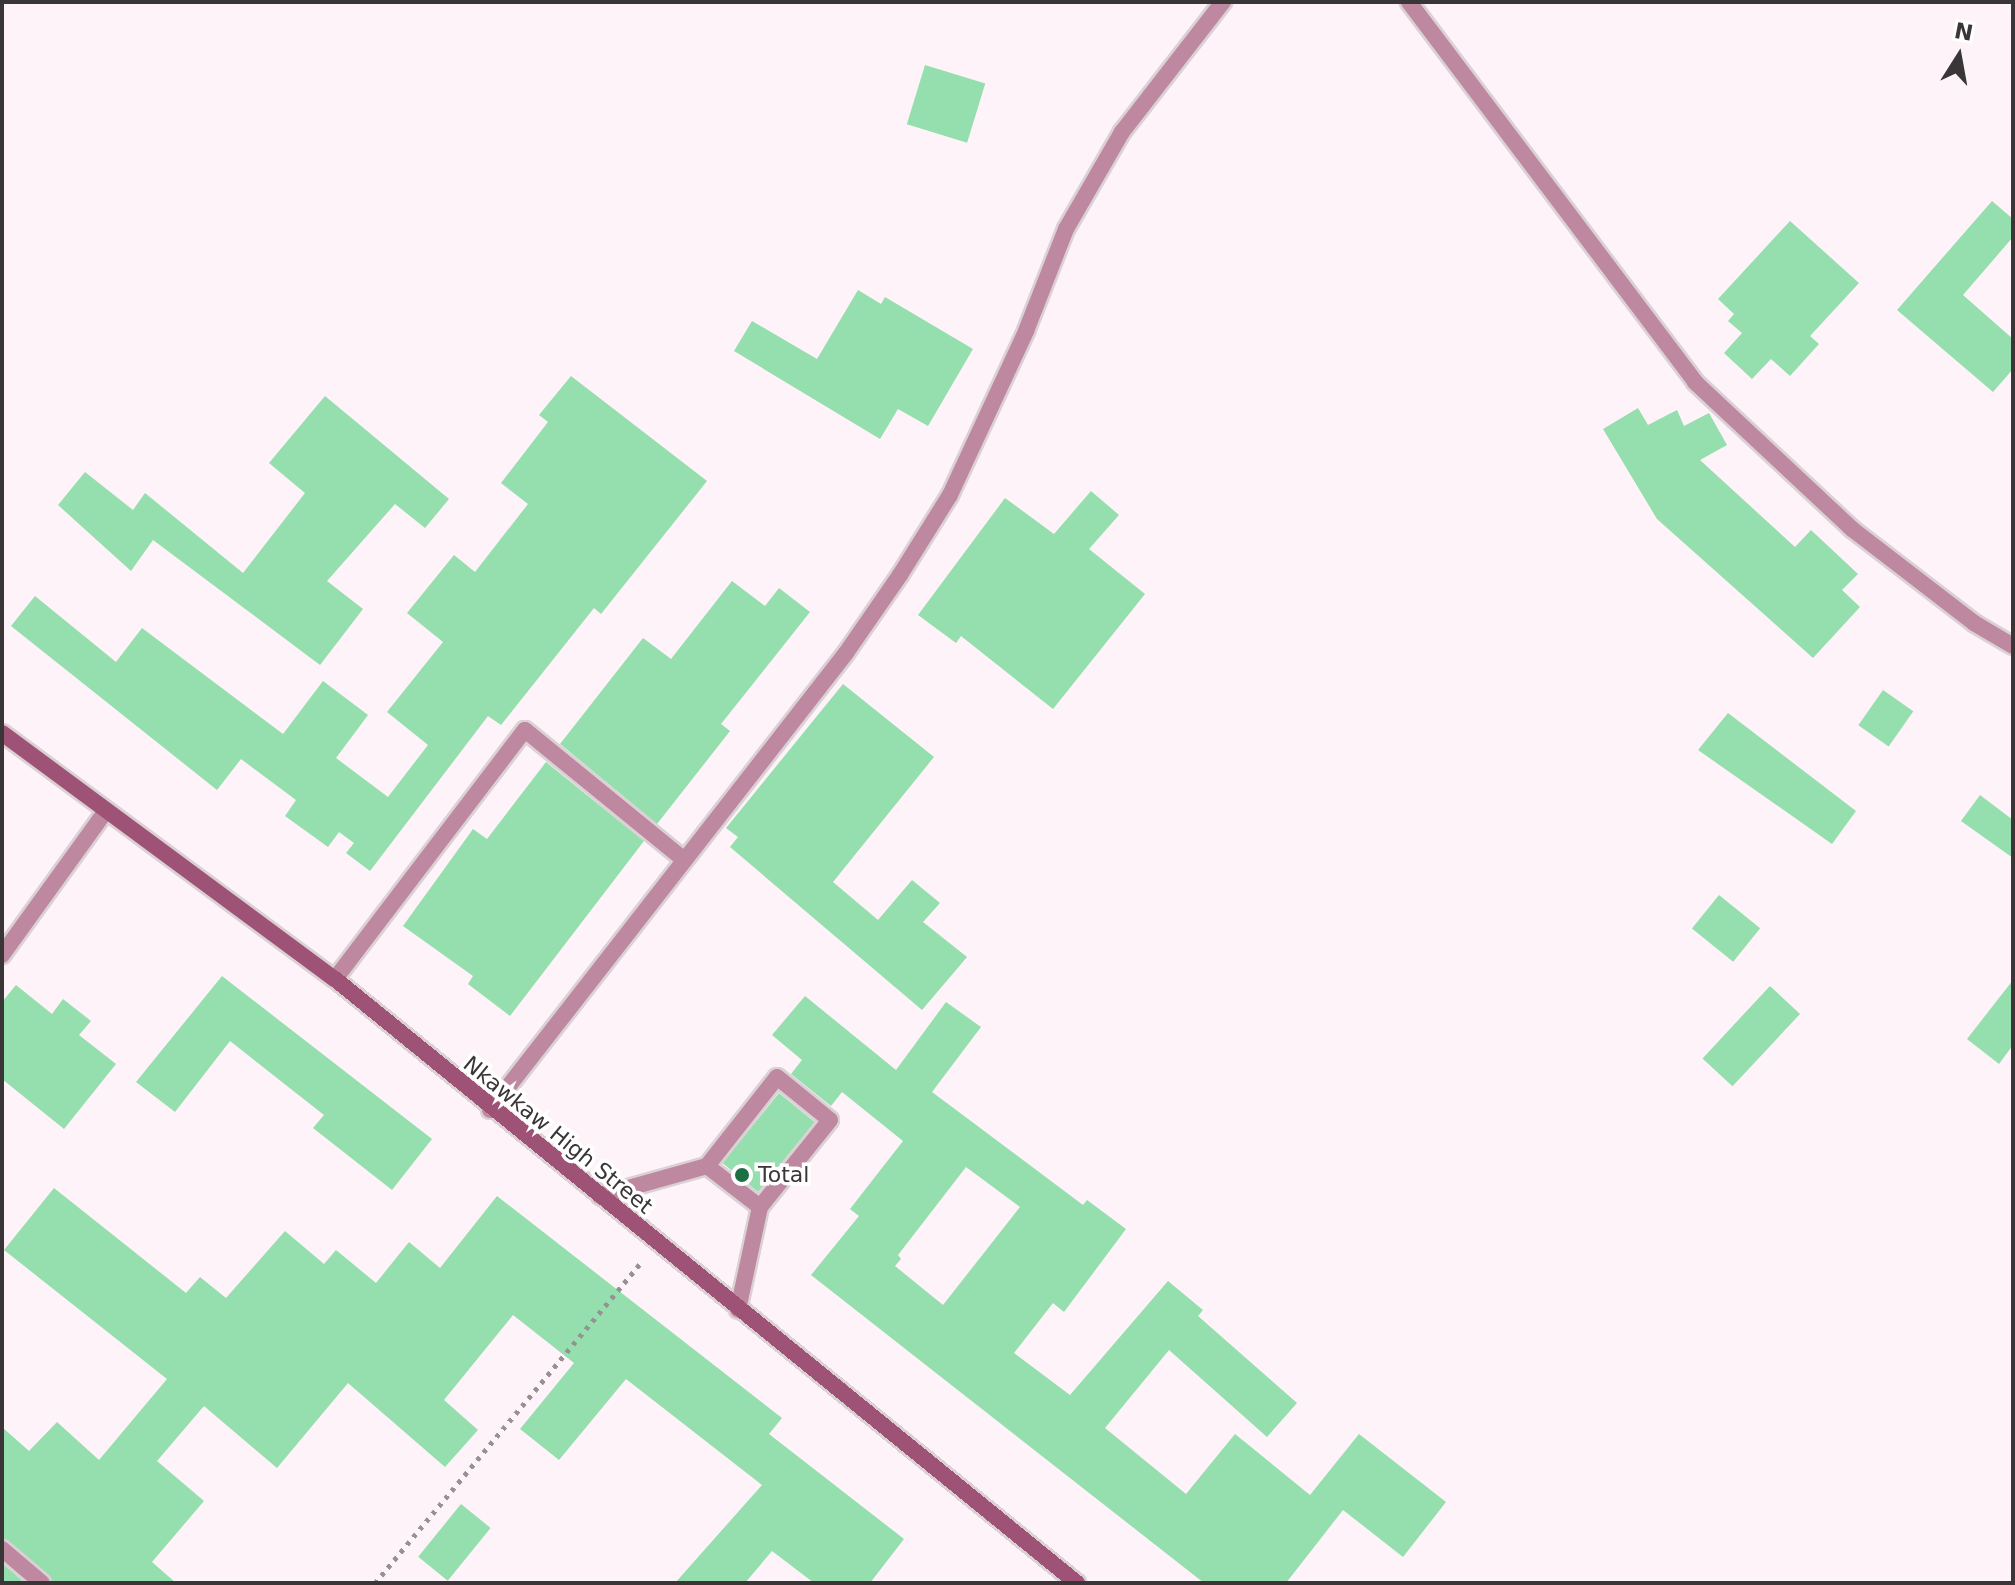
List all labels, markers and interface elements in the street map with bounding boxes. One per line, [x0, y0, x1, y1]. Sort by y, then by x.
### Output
north arrow [1919, 16, 1999, 96]
text: N [1952, 18, 1975, 46]
street label: Nkawkaw High Street [458, 1051, 658, 1219]
place label: Total [758, 1162, 809, 1188]
marker: Total [733, 1166, 751, 1184]

